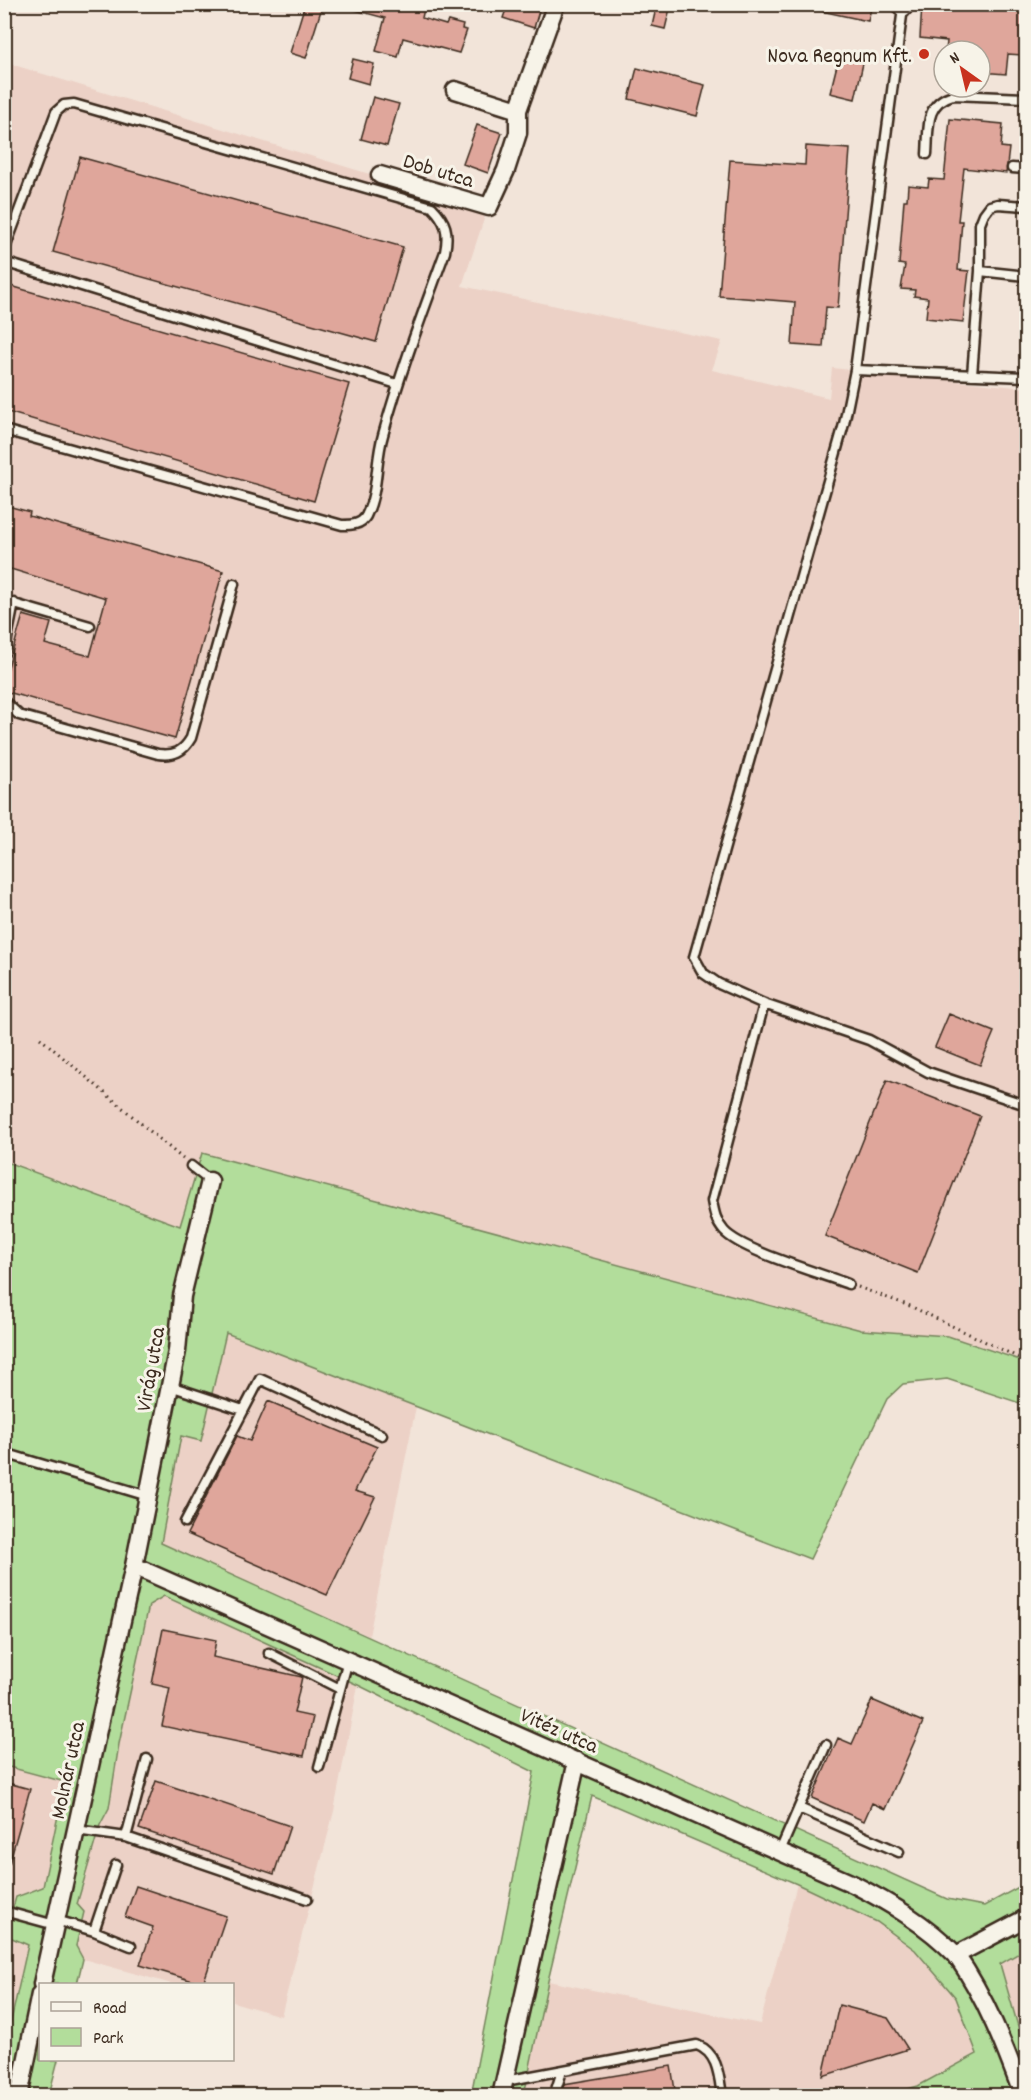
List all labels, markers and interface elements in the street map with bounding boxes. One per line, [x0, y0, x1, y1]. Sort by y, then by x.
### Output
north arrow [932, 39, 992, 99]
place label: Nova Regnum Kft. [767, 42, 912, 73]
marker: Nova Regnum Kft. [917, 47, 931, 61]
text: N [945, 47, 965, 70]
street label: Dob utca [399, 147, 478, 198]
street label: Virág utca [130, 1324, 175, 1414]
street label: Vitéz utca [515, 1701, 603, 1763]
street label: Molnár utca [44, 1718, 95, 1822]
legend [39, 1983, 234, 2061]
text: Road [93, 1997, 127, 2022]
text: Park [93, 2027, 124, 2052]

